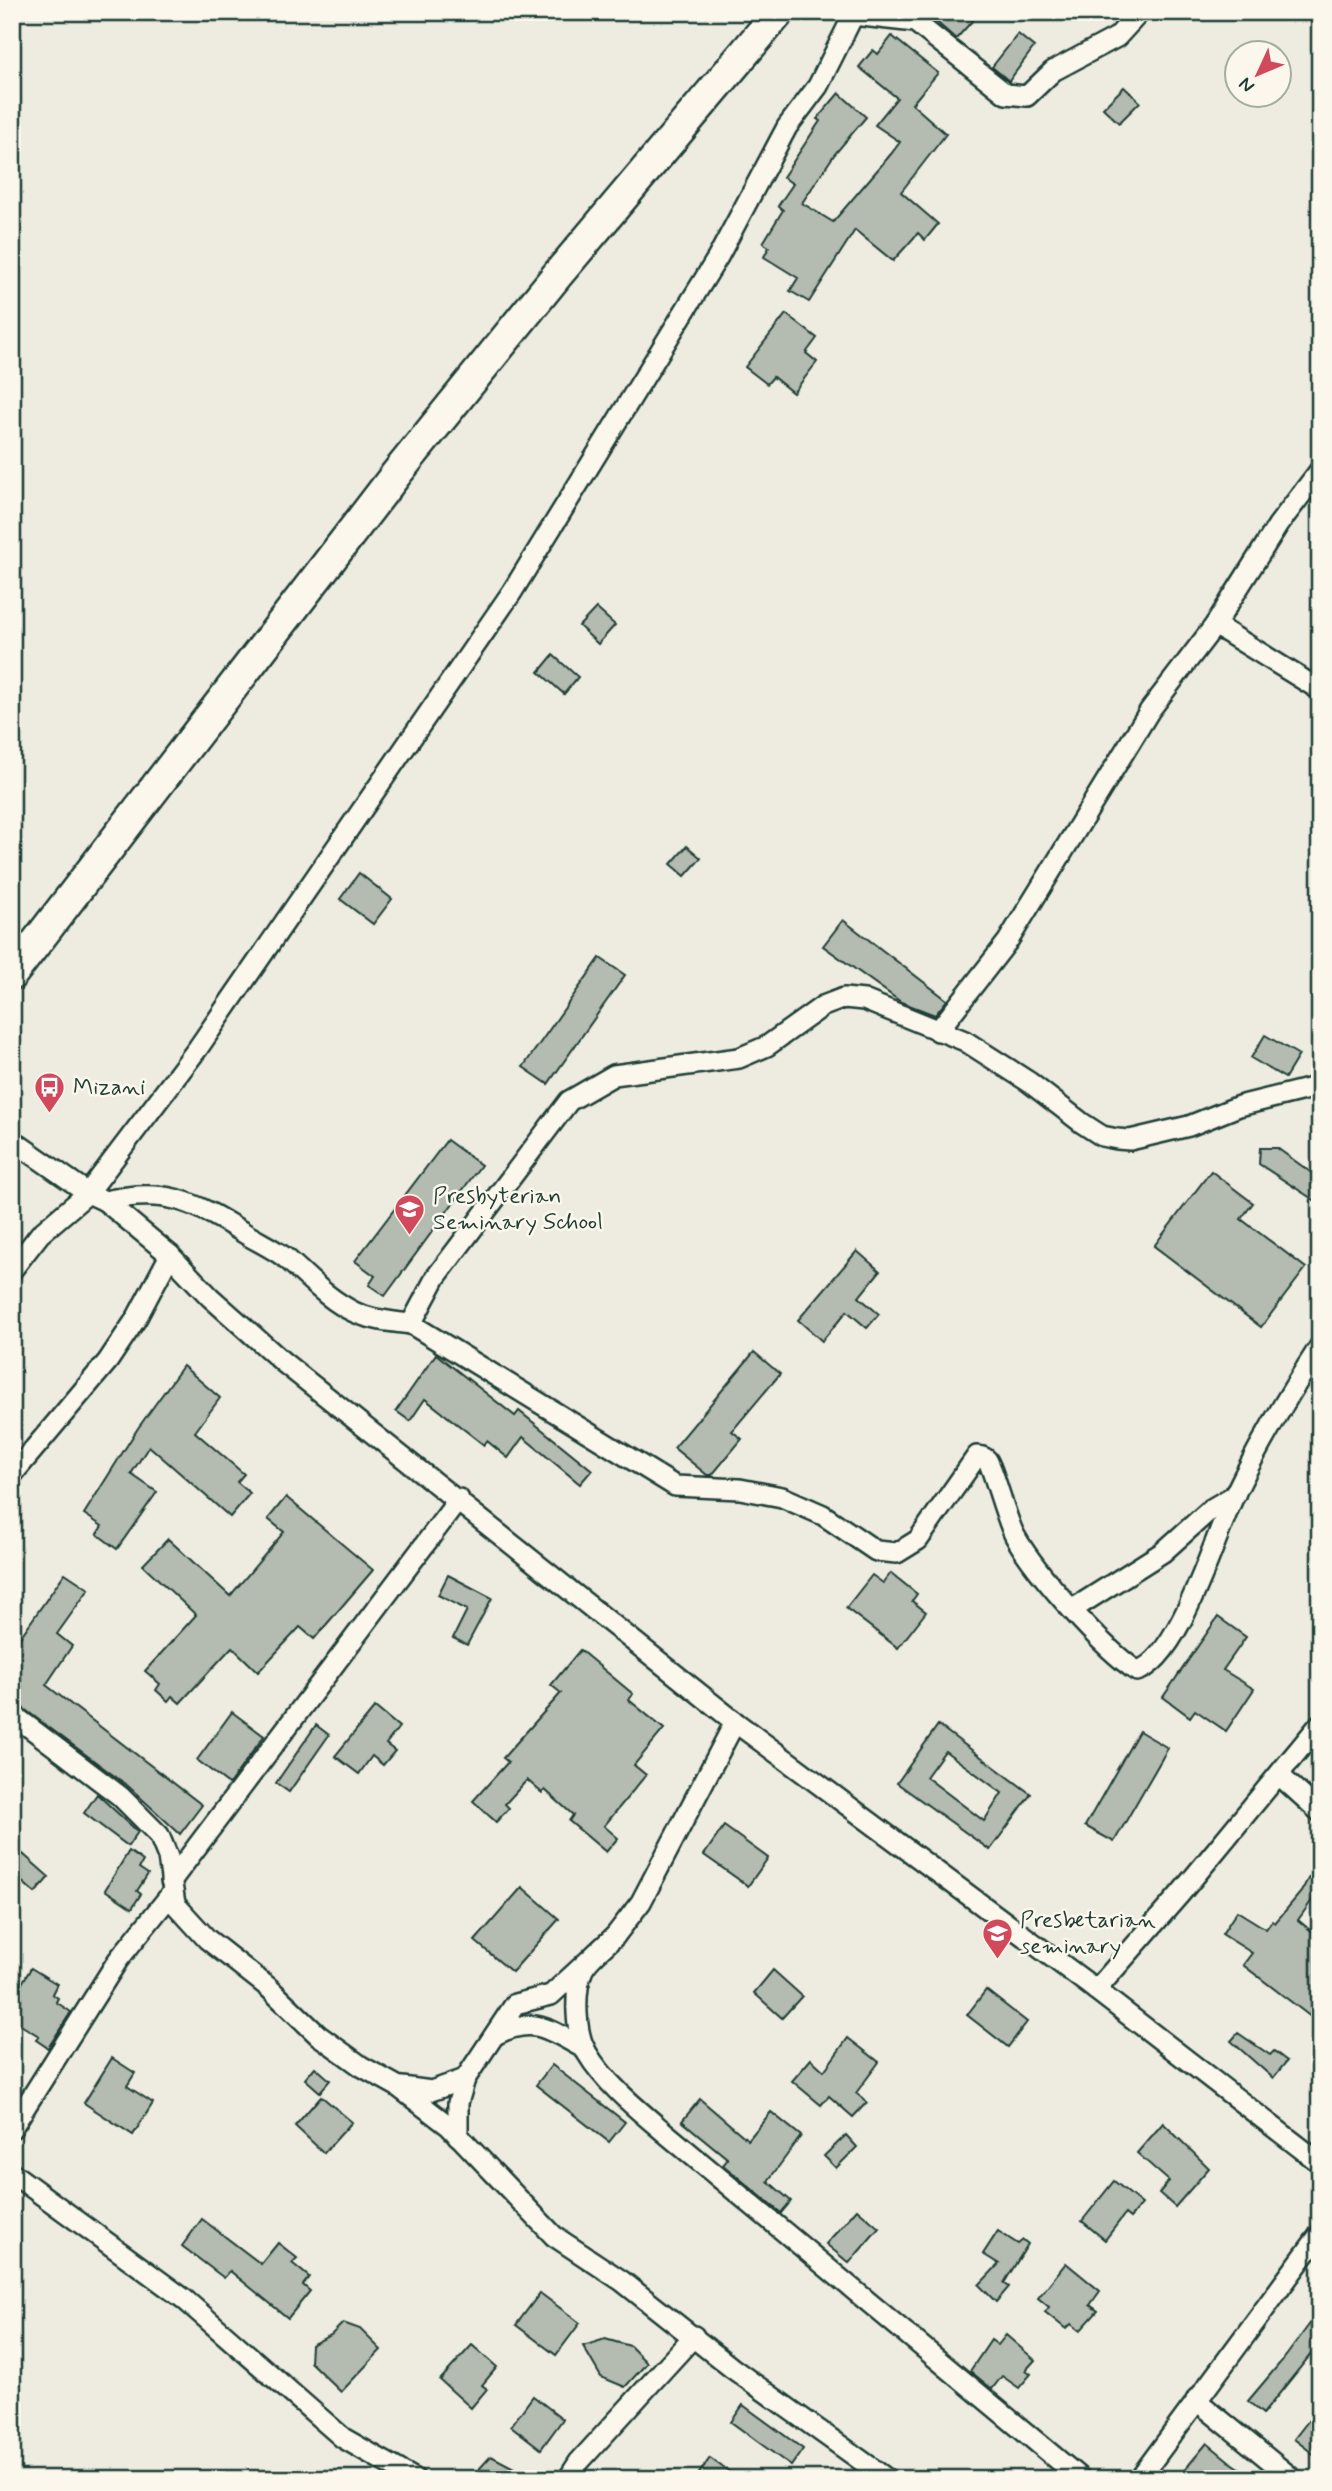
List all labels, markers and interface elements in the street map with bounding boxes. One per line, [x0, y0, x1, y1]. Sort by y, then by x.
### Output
north arrow [1224, 38, 1294, 108]
text: N [1233, 72, 1260, 98]
bus stop icon: Mizani [33, 1071, 67, 1115]
place label: Mizani [73, 1073, 145, 1103]
place label: Presbyterian Seminary School [433, 1182, 603, 1238]
school or university icon: Presbyterian Seminary School [393, 1193, 427, 1237]
place label: Presbetarian seminary [1020, 1906, 1156, 1962]
school or university icon: Presbetarian seminary [980, 1917, 1014, 1961]

